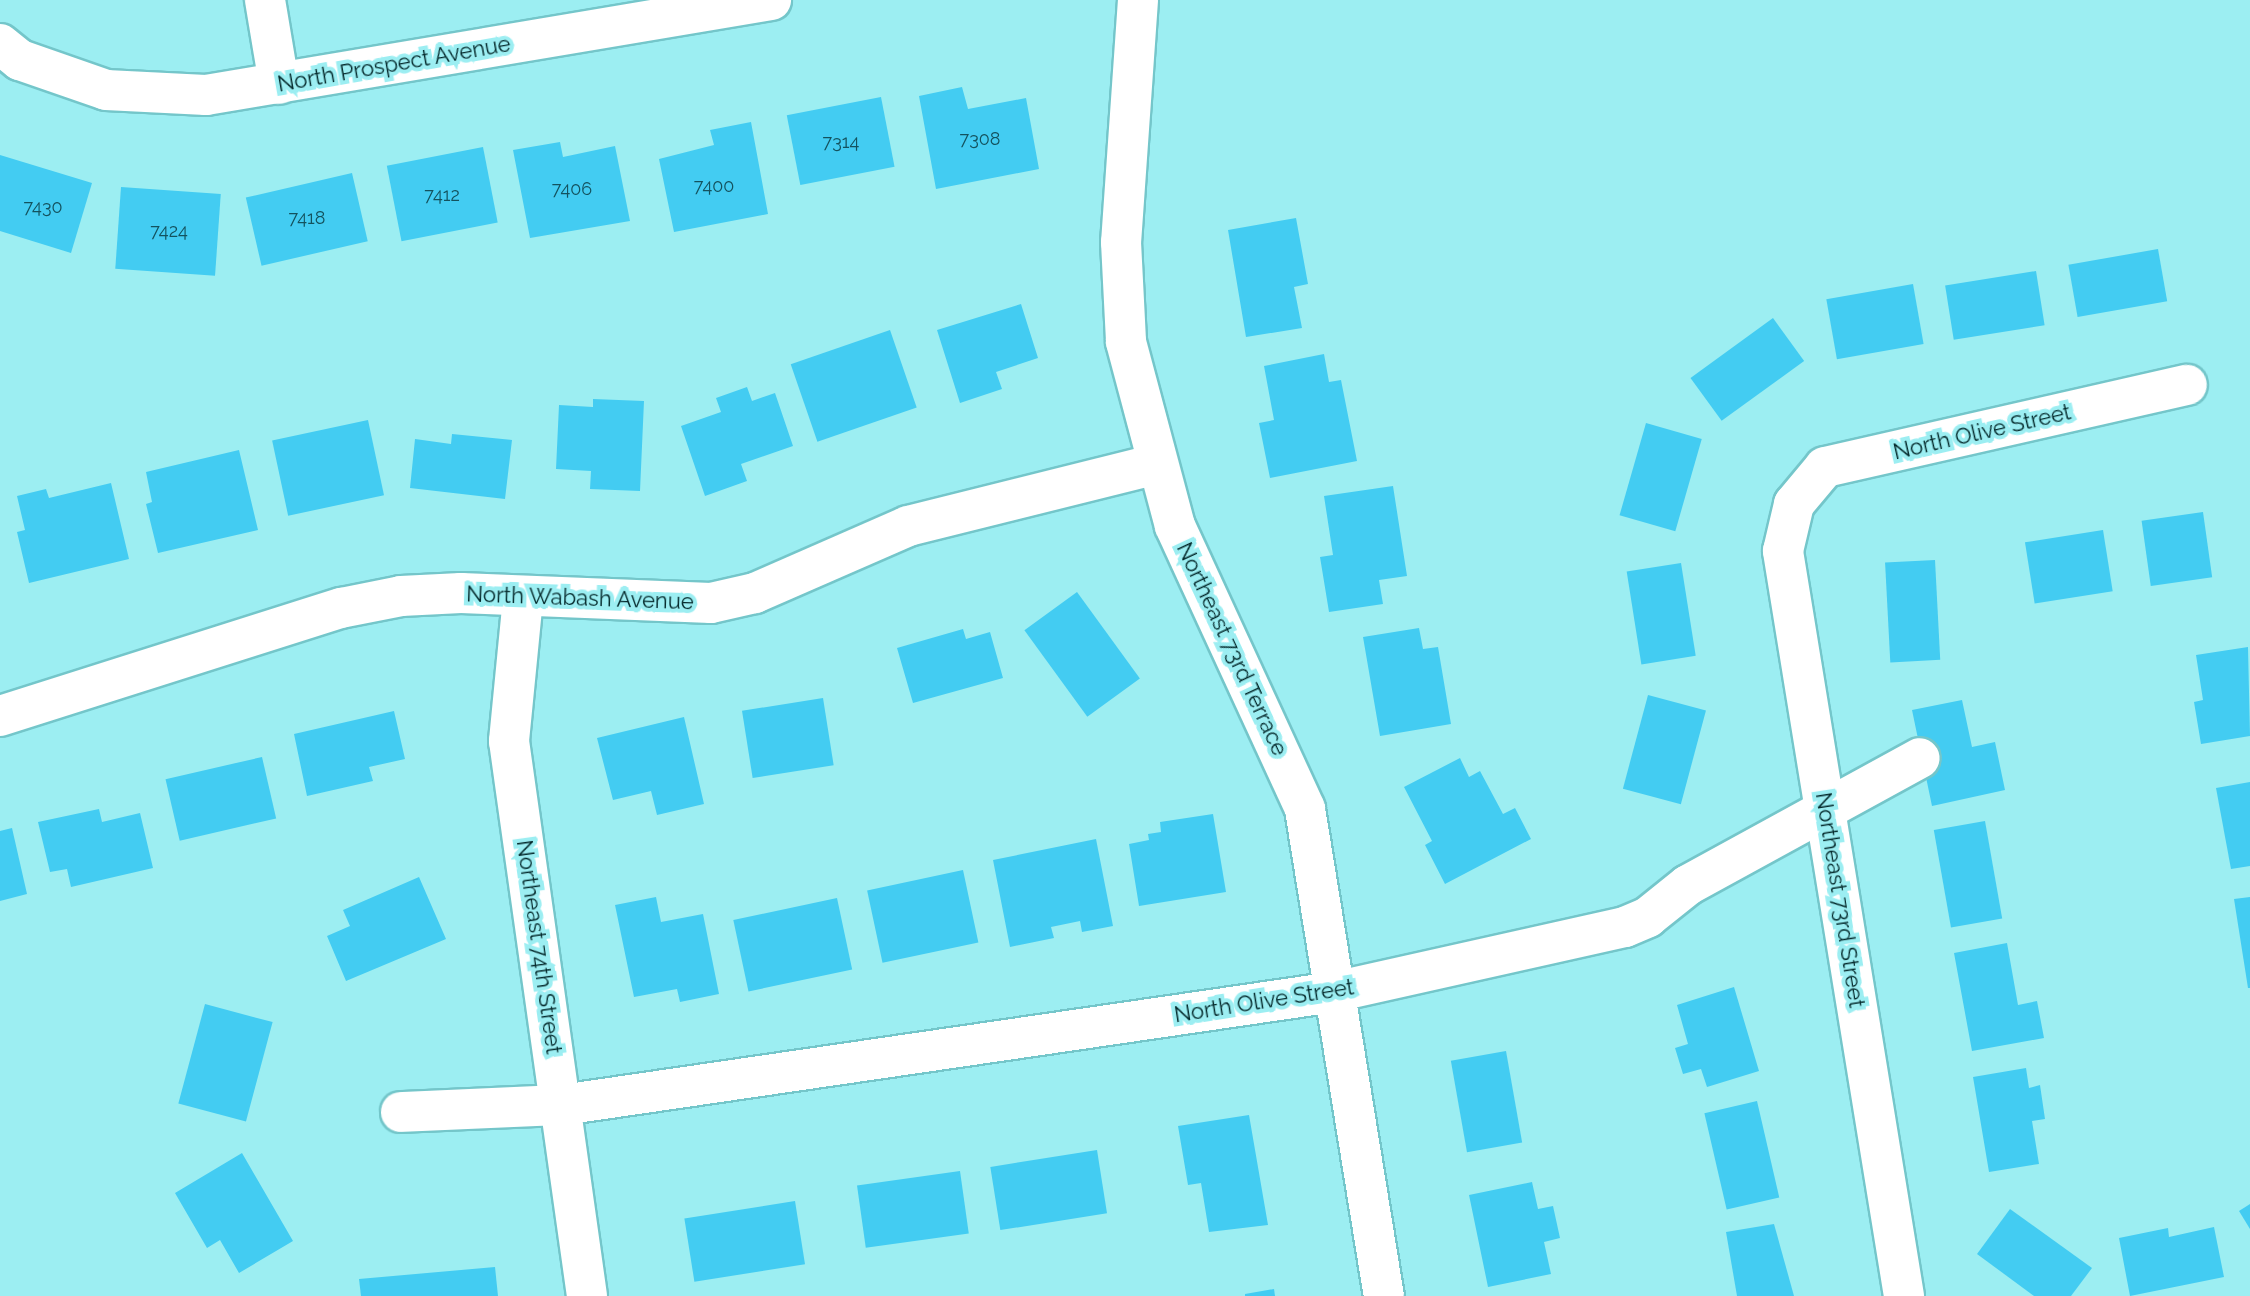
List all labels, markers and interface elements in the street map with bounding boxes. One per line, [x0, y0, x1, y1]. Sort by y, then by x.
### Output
street label: North Prospect Avenue [275, 30, 513, 98]
house number: 7308 [960, 128, 1000, 150]
house number: 7314 [823, 131, 859, 153]
house number: 7400 [694, 175, 734, 197]
house number: 7406 [552, 178, 592, 200]
house number: 7412 [424, 184, 460, 206]
house number: 7430 [23, 196, 63, 218]
house number: 7418 [289, 207, 325, 229]
house number: 7424 [150, 220, 188, 242]
street label: North Olive Street [1891, 399, 2073, 465]
street label: Northeast 73rd Terrace [1171, 538, 1293, 760]
street label: North Wabash Avenue [465, 581, 695, 615]
street label: Northeast 73rd Street [1810, 791, 1870, 1009]
street label: Northeast 74th Street [511, 838, 567, 1056]
street label: North Olive Street [1172, 974, 1356, 1028]

